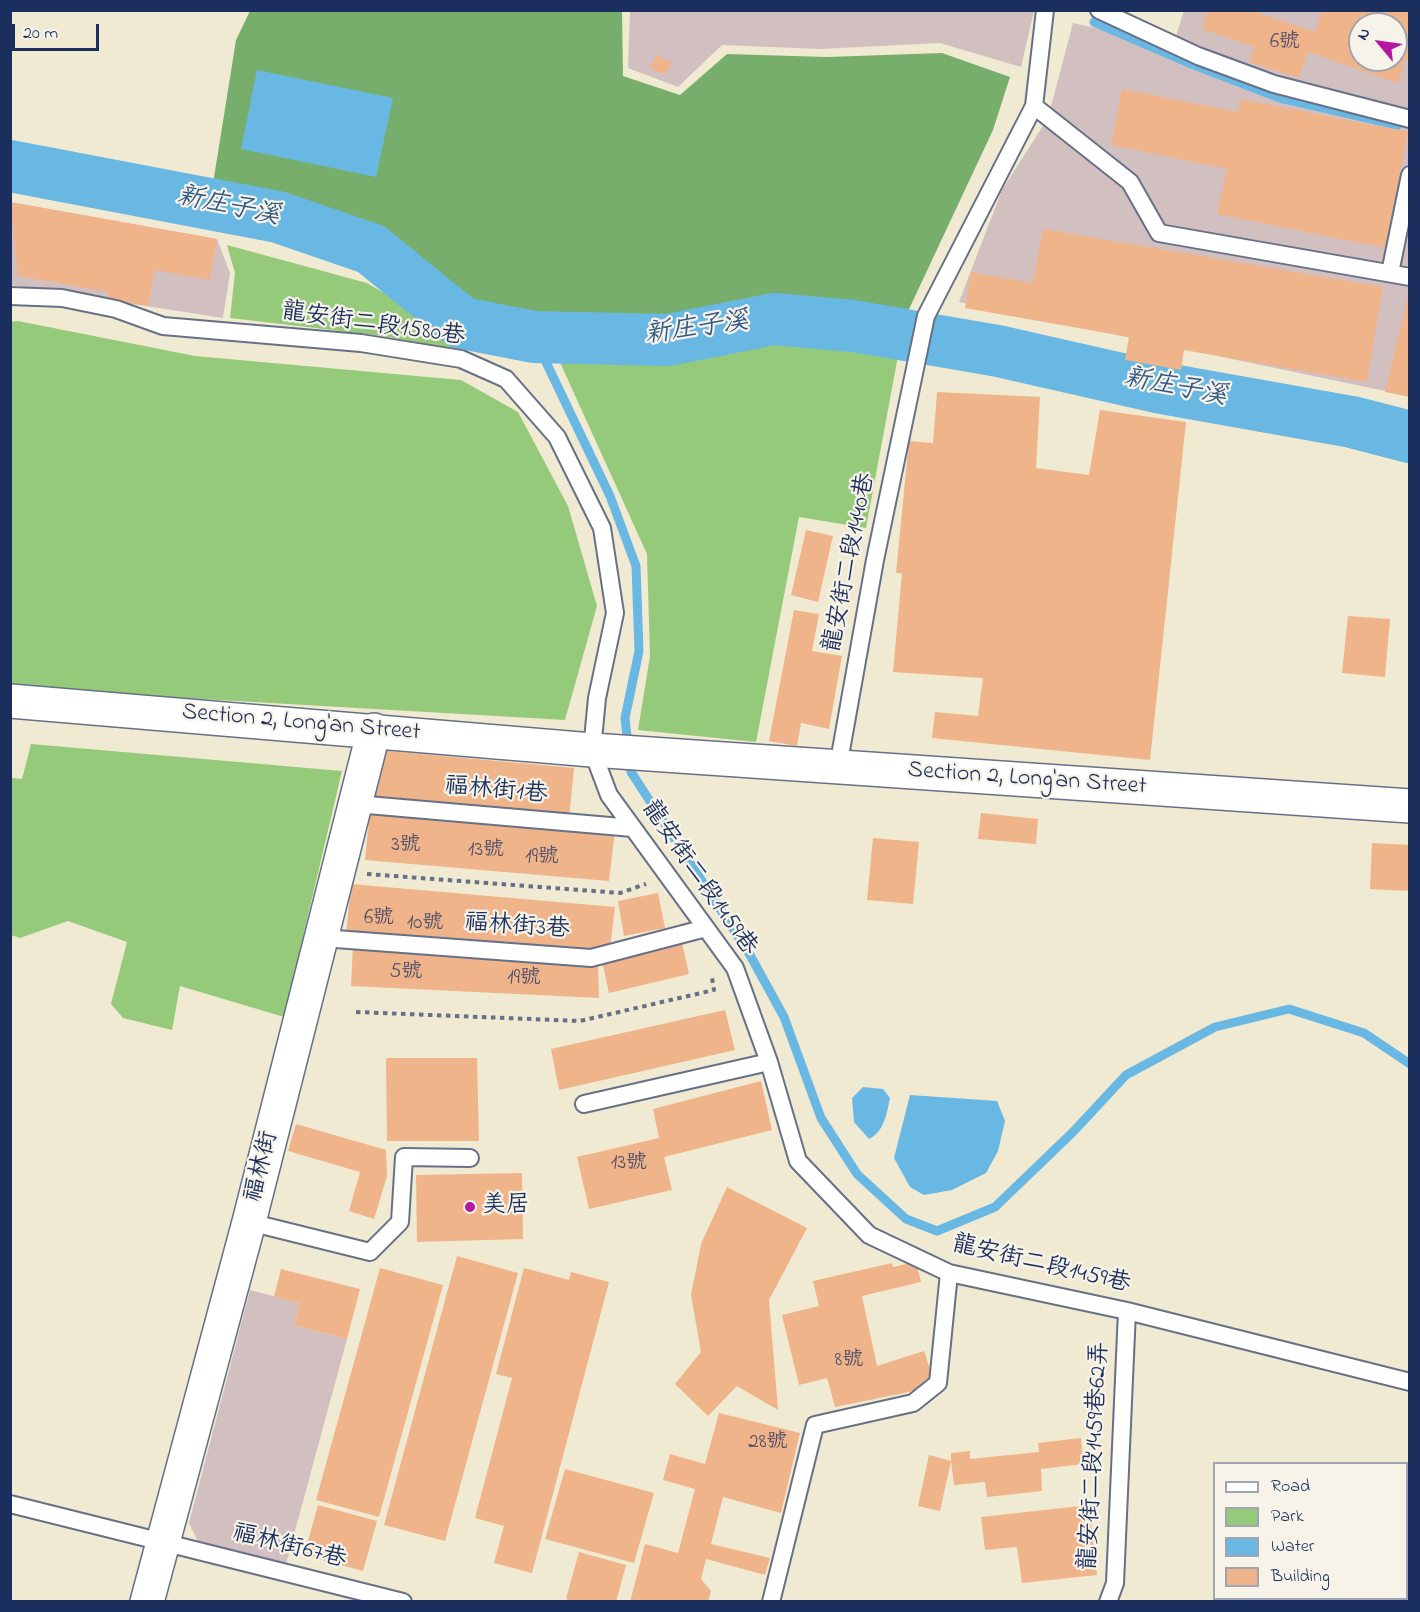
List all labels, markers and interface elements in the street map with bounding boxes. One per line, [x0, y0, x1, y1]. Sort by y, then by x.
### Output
scale bar [15, 12, 102, 50]
north arrow [1348, 12, 1408, 72]
text: 20 m [23, 21, 58, 47]
text: N [1351, 24, 1377, 45]
house number: 6號 [1270, 31, 1300, 57]
water label: 新庄子溪 [174, 182, 282, 234]
street label: 龍安街二段1580巷 [280, 299, 466, 353]
water label: 新庄子溪 [643, 307, 751, 353]
water label: 新庄子溪 [1121, 364, 1229, 414]
street label: 龍安街二段1440巷 [820, 471, 882, 655]
street label: Section 2, Long'an Street [181, 699, 421, 749]
street label: Section 2, Long'an Street [907, 757, 1147, 803]
street label: 福林街1巷 [443, 773, 549, 811]
street label: 龍安街二段1459巷 [634, 796, 762, 962]
house number: 3號 [391, 834, 421, 860]
house number: 13號 [468, 839, 504, 865]
house number: 19號 [525, 846, 559, 872]
house number: 6號 [364, 907, 394, 933]
street label: 福林街3巷 [463, 910, 571, 946]
house number: 10號 [407, 912, 443, 938]
house number: 5號 [389, 961, 423, 987]
house number: 19號 [507, 967, 541, 993]
street label: 福林街 [240, 1129, 286, 1205]
house number: 13號 [611, 1152, 647, 1178]
place label: 美居 [482, 1193, 530, 1221]
marker: 美居 [463, 1200, 477, 1214]
street label: 龍安街二段1459巷 [949, 1231, 1133, 1301]
street label: 龍安街二段1459巷62弄 [1076, 1341, 1116, 1571]
house number: 8號 [835, 1349, 863, 1375]
house number: 28號 [748, 1431, 788, 1457]
legend [1213, 1462, 1408, 1600]
text: Road [1271, 1474, 1310, 1500]
text: Park [1271, 1504, 1304, 1530]
street label: 福林街67巷 [229, 1520, 349, 1576]
text: Water [1271, 1534, 1314, 1560]
text: Building [1271, 1564, 1330, 1590]

